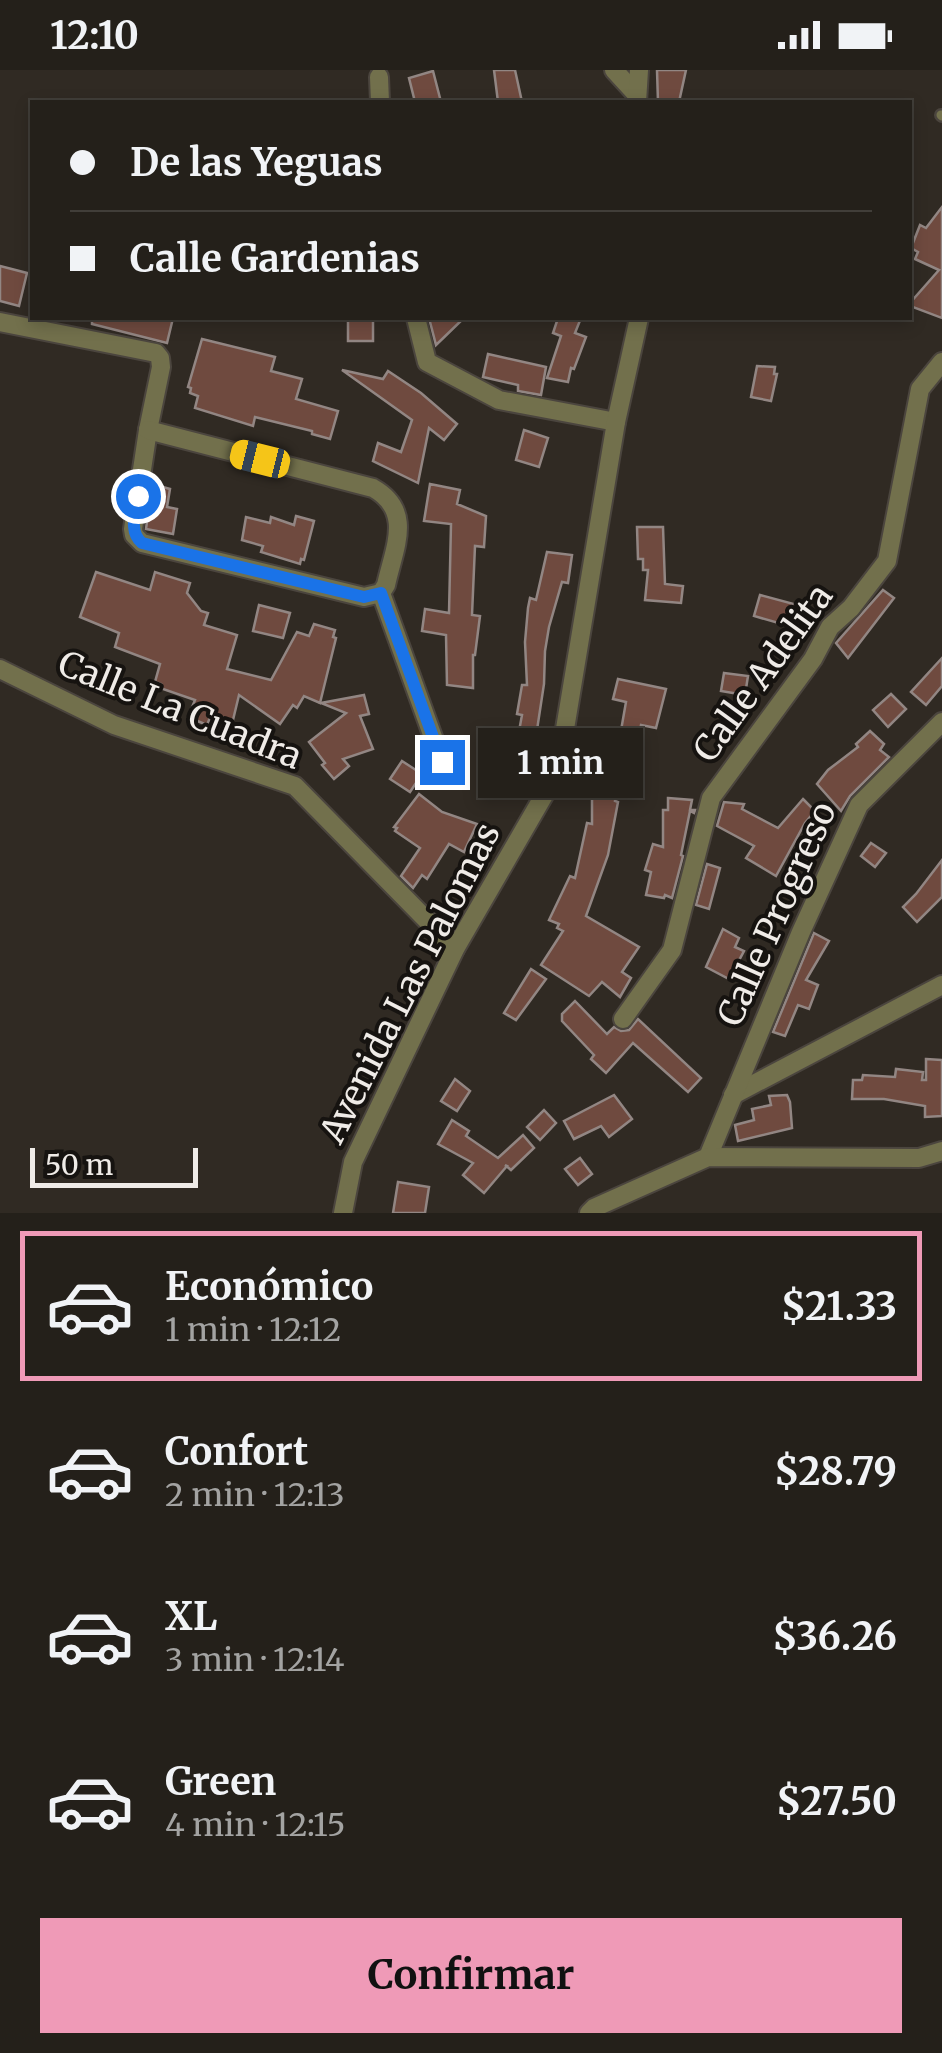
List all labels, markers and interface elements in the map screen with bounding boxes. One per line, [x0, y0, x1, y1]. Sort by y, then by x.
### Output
text: 12:10 [50, 12, 139, 59]
text: De las Yeguas [130, 139, 383, 186]
text: Calle Gardenias [130, 235, 420, 282]
car [227, 437, 293, 481]
route start [116, 474, 161, 519]
street label: Calle Adelita [684, 576, 842, 770]
street label: Calle La Cuadra [52, 641, 308, 779]
callout: 1 min [477, 727, 642, 797]
route end [420, 740, 465, 785]
text: 1 min [517, 743, 604, 783]
street label: Calle Progreso [708, 795, 846, 1033]
street label: Avenida Las Palomas [310, 816, 510, 1151]
scale bar [30, 1143, 198, 1188]
text: 50 m [45, 1147, 113, 1183]
icon: car [45, 1261, 135, 1351]
text: Económico [165, 1263, 373, 1310]
text: $21.33 [781, 1283, 897, 1330]
text: 1 min · 12:12 [165, 1310, 341, 1350]
icon: car [45, 1426, 135, 1516]
text: Confort [165, 1428, 308, 1475]
text: $28.79 [774, 1448, 897, 1495]
text: 2 min · 12:13 [165, 1475, 345, 1515]
icon: car [45, 1591, 135, 1681]
text: XL [165, 1593, 217, 1640]
text: $36.26 [772, 1613, 897, 1660]
text: 3 min · 12:14 [165, 1640, 344, 1680]
icon: car [45, 1756, 135, 1846]
text: Green [165, 1758, 276, 1805]
text: $27.50 [776, 1778, 897, 1825]
text: 4 min · 12:15 [165, 1805, 345, 1845]
button: Confirmar [40, 1918, 902, 2033]

